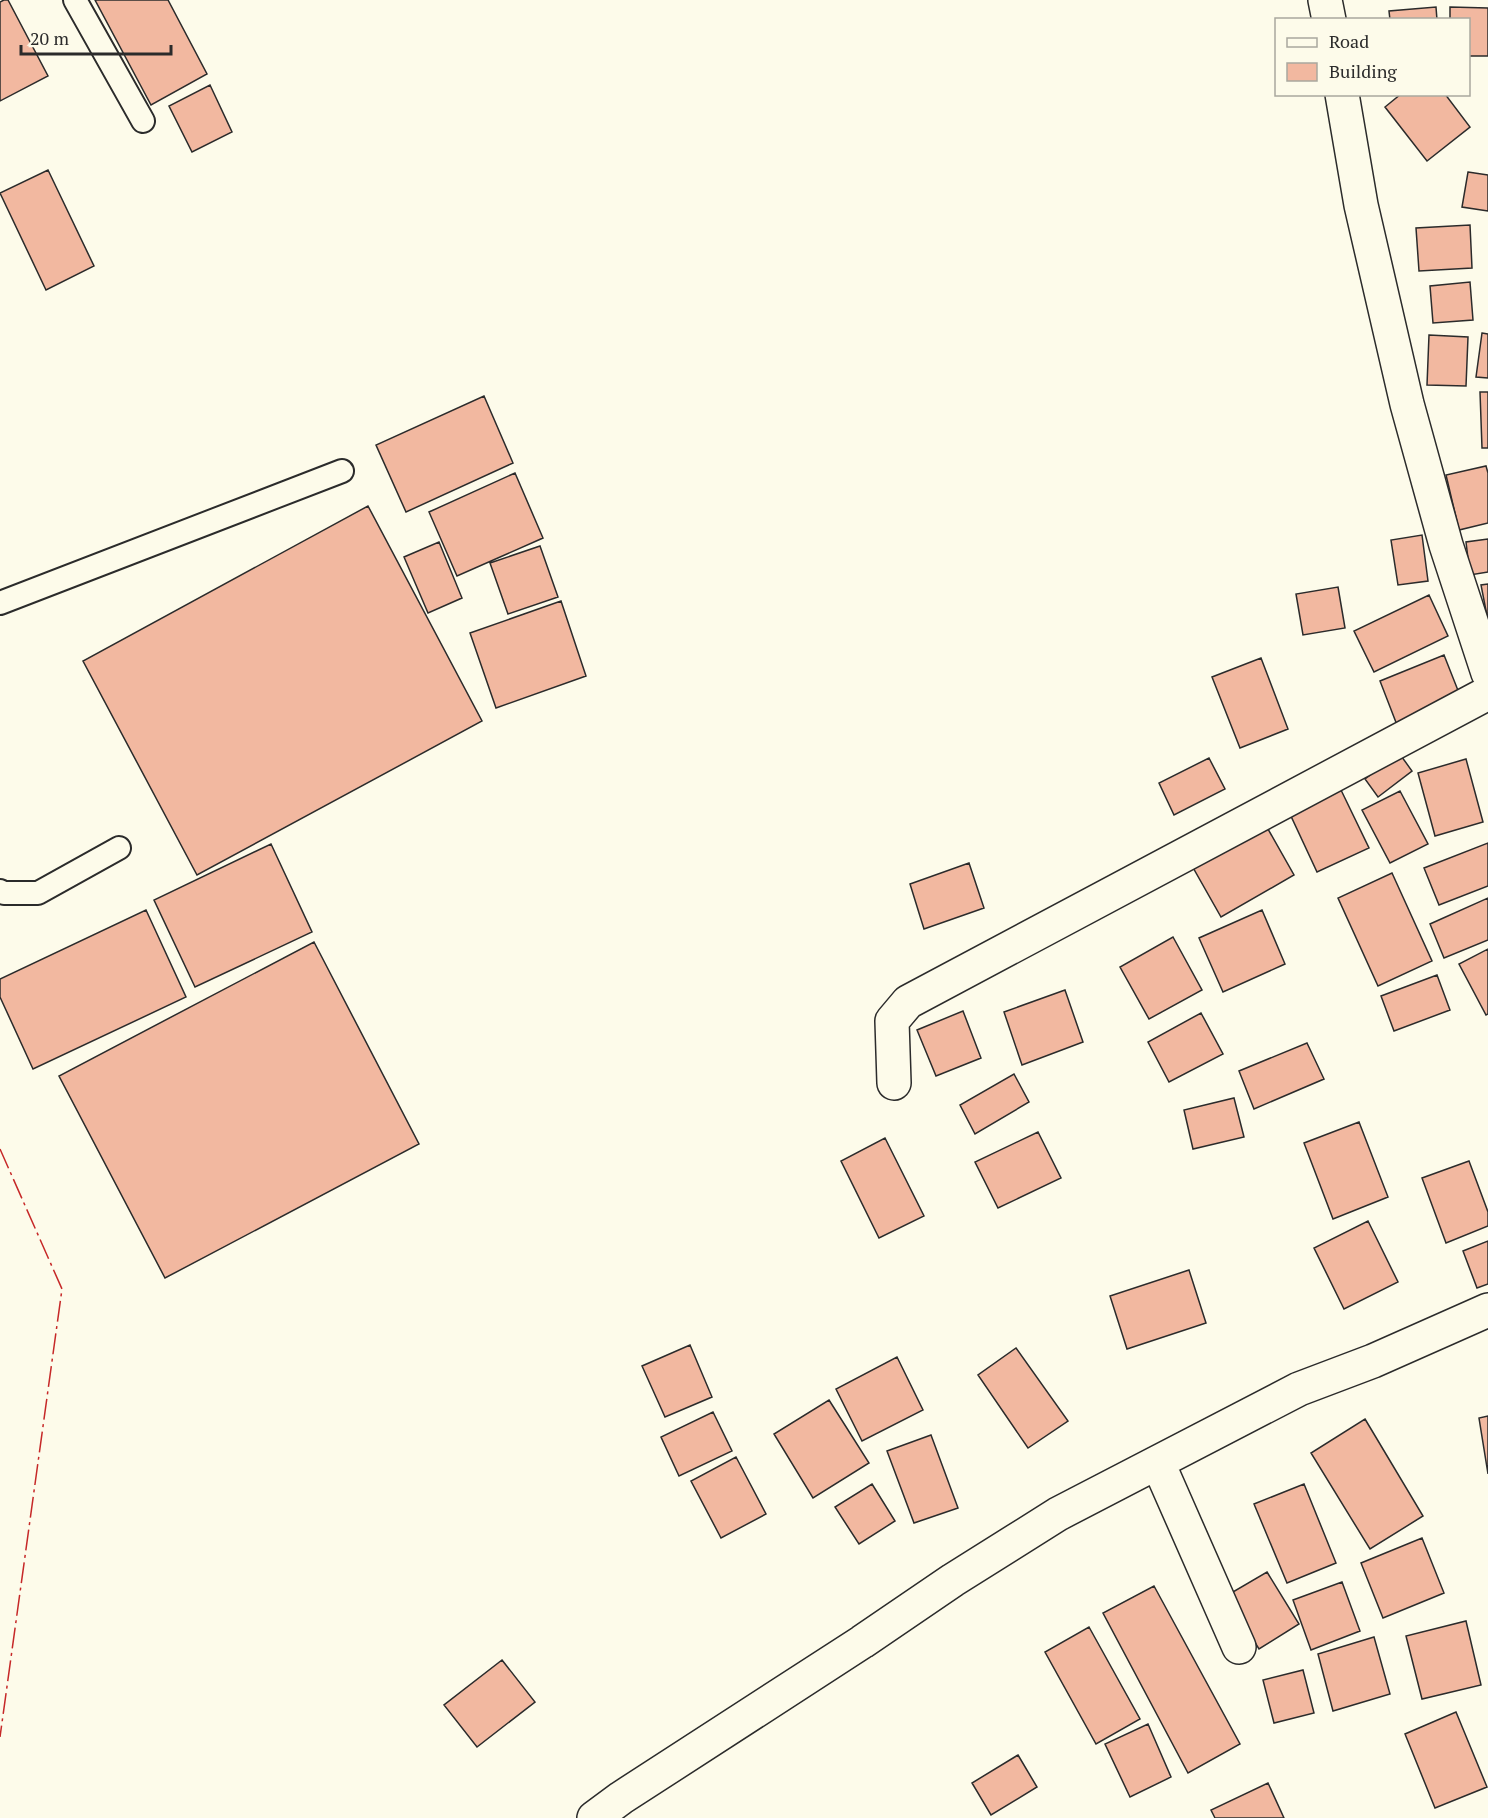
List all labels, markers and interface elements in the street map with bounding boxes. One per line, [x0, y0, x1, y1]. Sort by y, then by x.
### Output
scale bar [21, 18, 171, 56]
legend [1275, 18, 1470, 96]
text: 20 m [30, 26, 70, 50]
text: Road [1329, 29, 1369, 53]
text: Building [1329, 59, 1397, 83]

